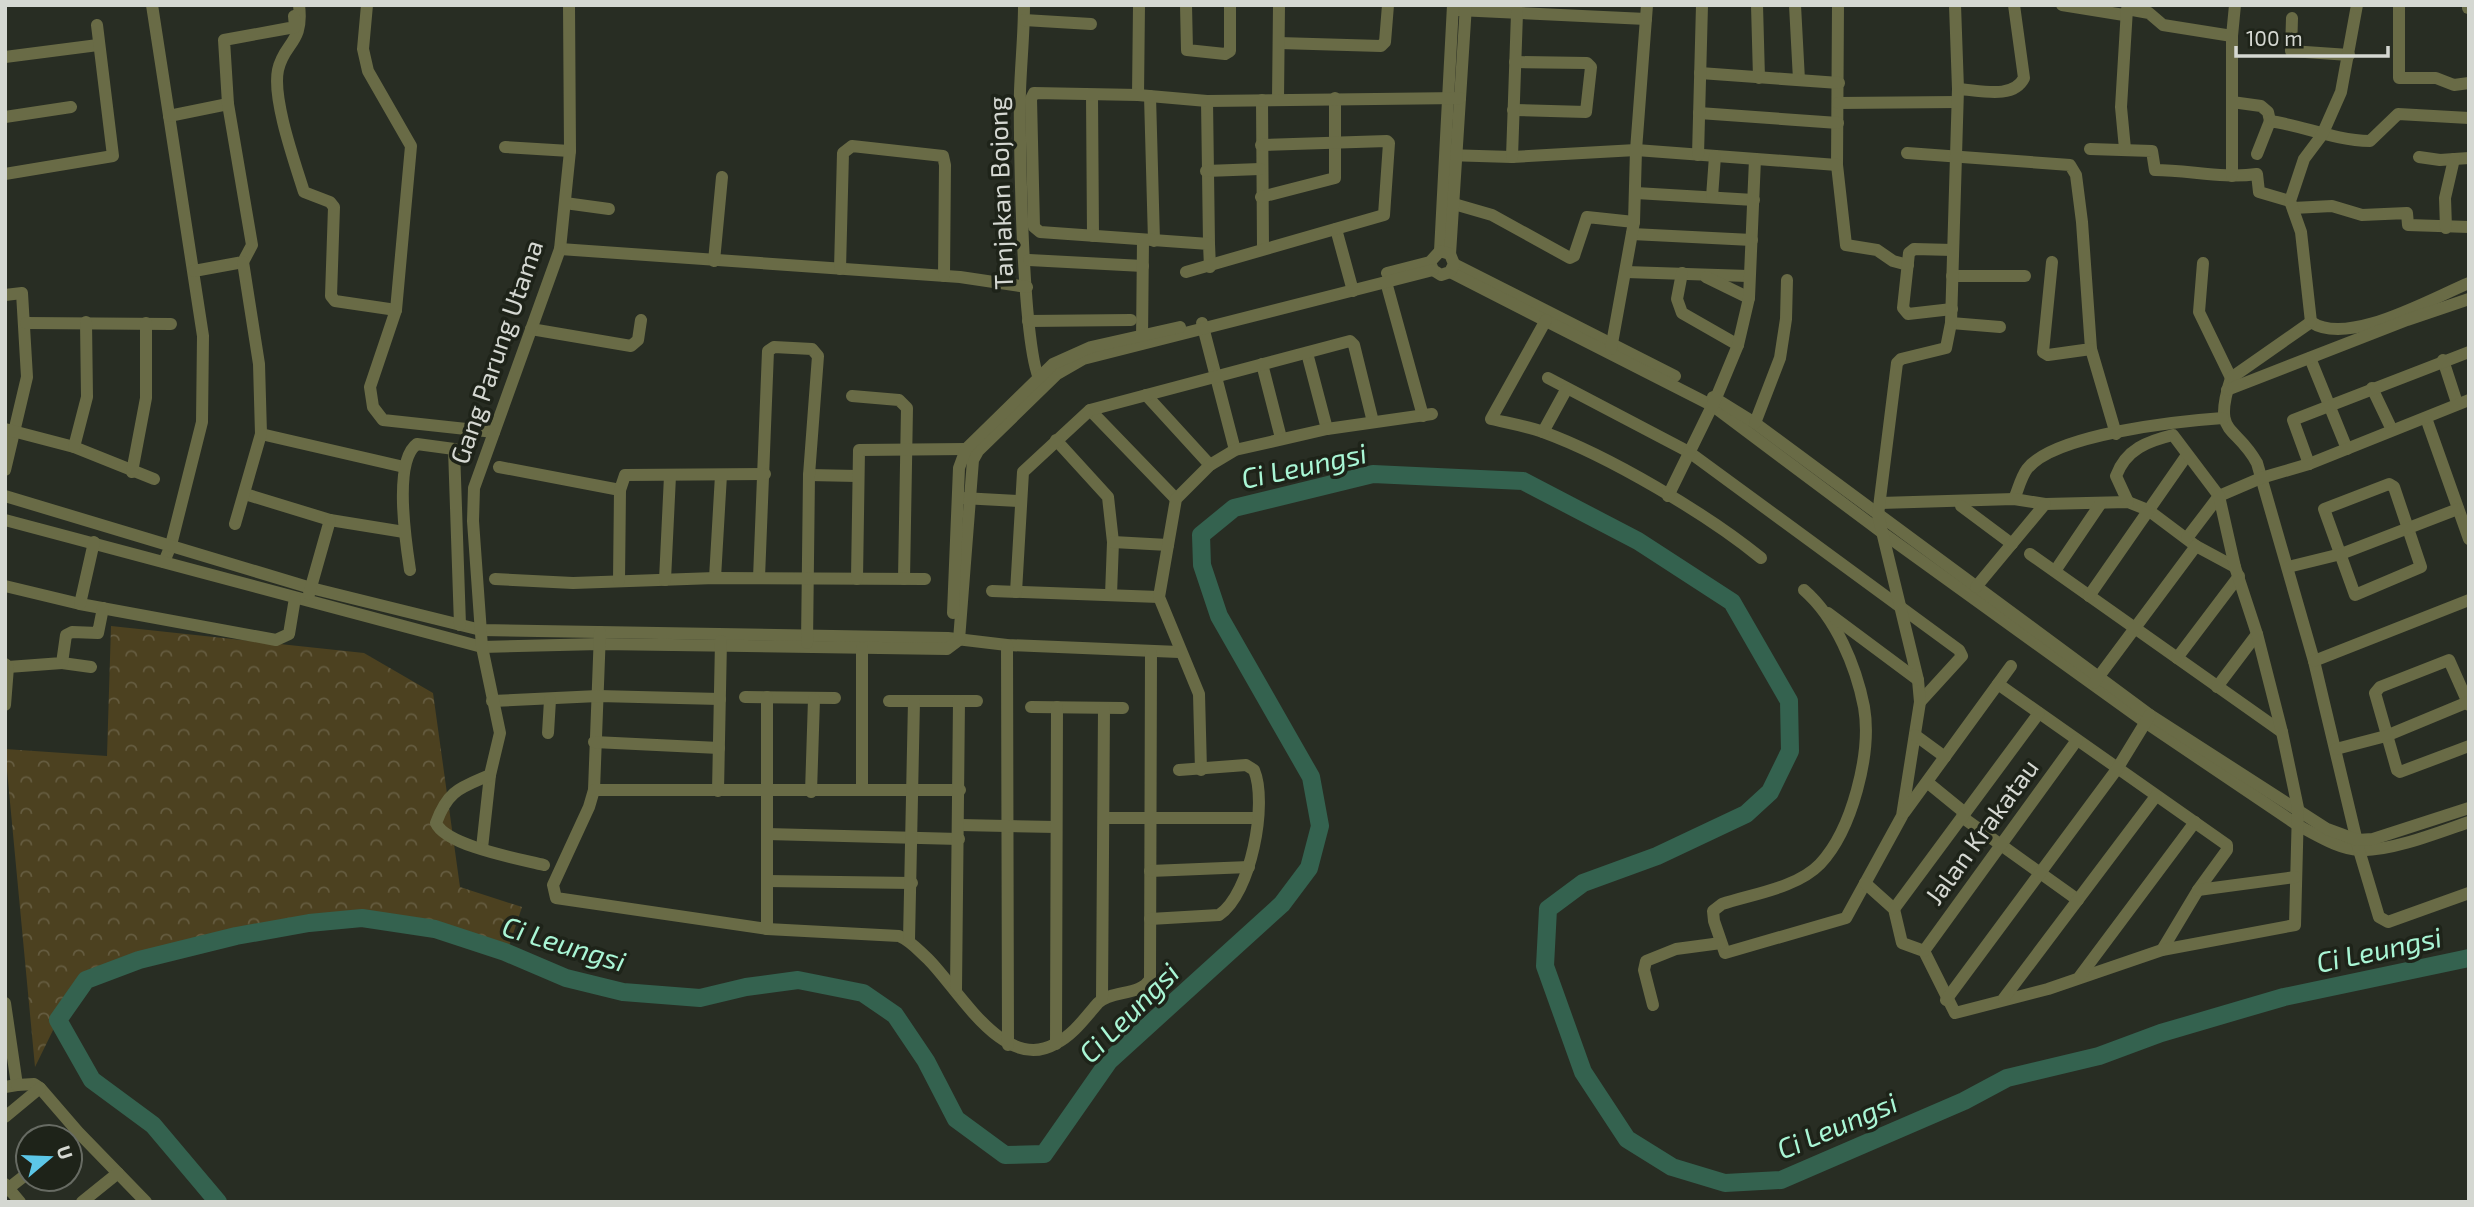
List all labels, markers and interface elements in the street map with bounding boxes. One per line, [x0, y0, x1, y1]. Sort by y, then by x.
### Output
scale bar [2236, 14, 2388, 58]
text: 100 m [2246, 25, 2303, 50]
street label: Tanjakan Bojong [981, 96, 1018, 290]
street label: Gang Parung Utama [443, 235, 548, 468]
water label: Ci Leungsi [1238, 435, 1370, 495]
street label: Jalan Krakatau [1918, 752, 2044, 910]
water label: Ci Leungsi [498, 908, 630, 978]
water label: Ci Leungsi [2313, 919, 2445, 979]
water label: Ci Leungsi [1071, 955, 1185, 1069]
water label: Ci Leungsi [1771, 1085, 1902, 1166]
north arrow [14, 1123, 84, 1193]
text: U [53, 1142, 79, 1162]

